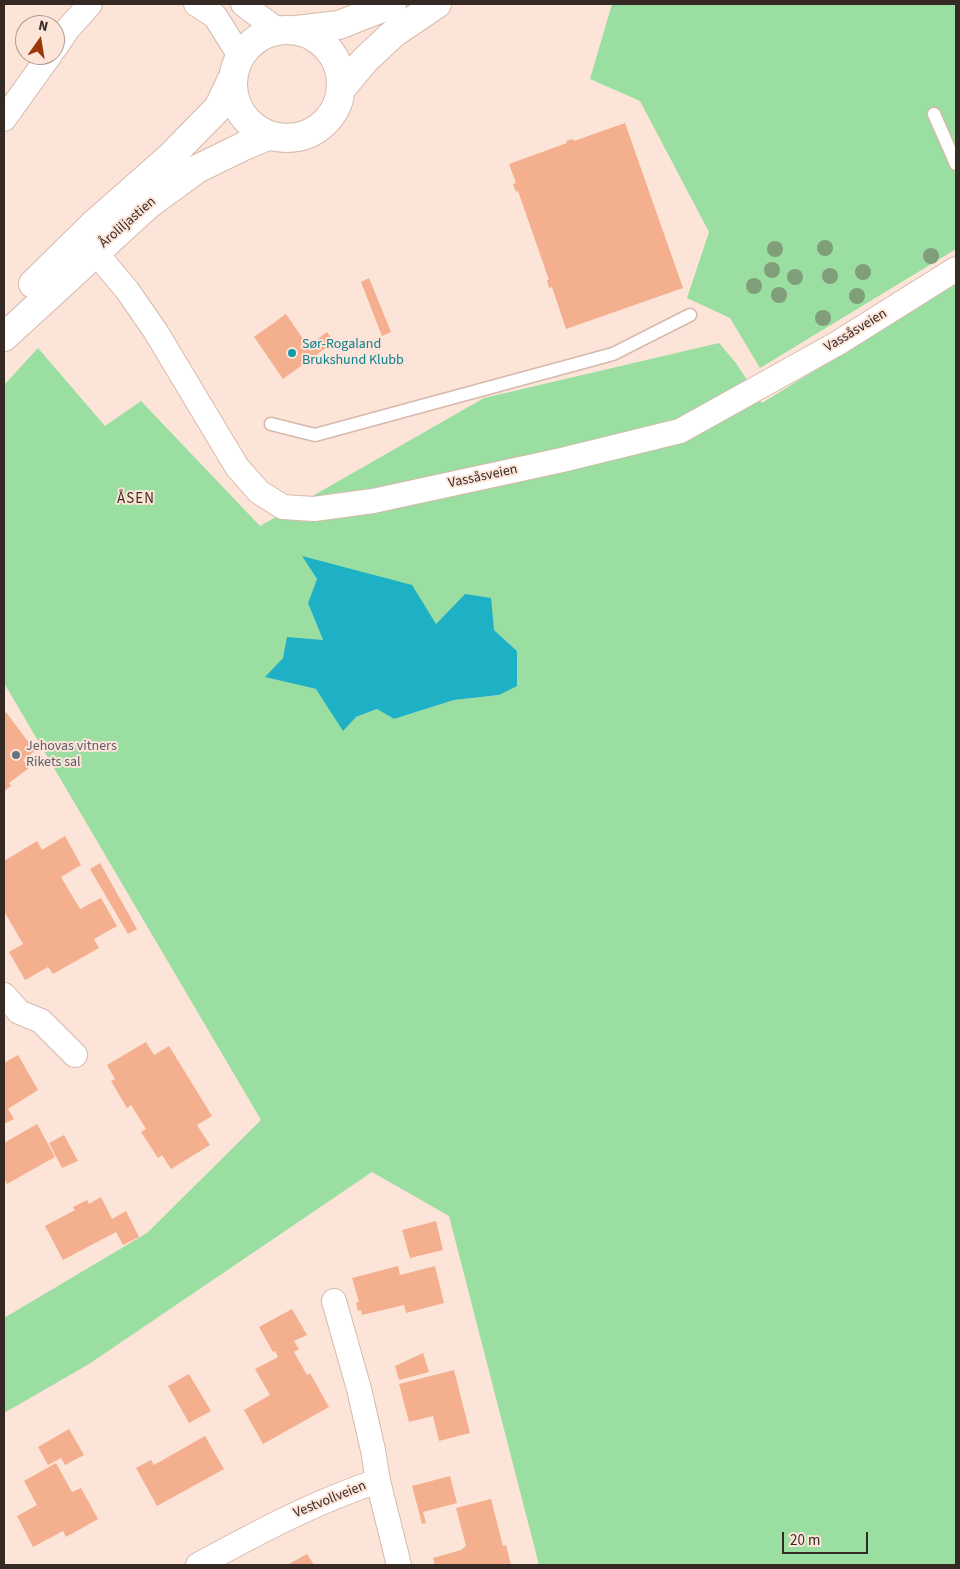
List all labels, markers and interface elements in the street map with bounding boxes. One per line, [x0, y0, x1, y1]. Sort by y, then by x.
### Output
north arrow [15, 15, 65, 65]
text: N [36, 16, 50, 37]
street label: Åroliljastien [96, 194, 160, 252]
street label: Vassåsveien [822, 306, 890, 356]
place label: Sør-Rogaland Brukshund Klubb [302, 337, 404, 370]
marker: Sør-Rogaland Brukshund Klubb [286, 347, 298, 359]
street label: Vassåsveien [447, 461, 519, 493]
district label: ÅSEN [117, 491, 155, 509]
place label: Jehovas vitners Rikets sal [26, 739, 117, 772]
marker: Jehovas vitners Rikets sal [10, 749, 22, 761]
street label: Vestvollveien [291, 1478, 369, 1522]
scale bar [785, 1522, 871, 1554]
text: 20 m [790, 1530, 820, 1551]

